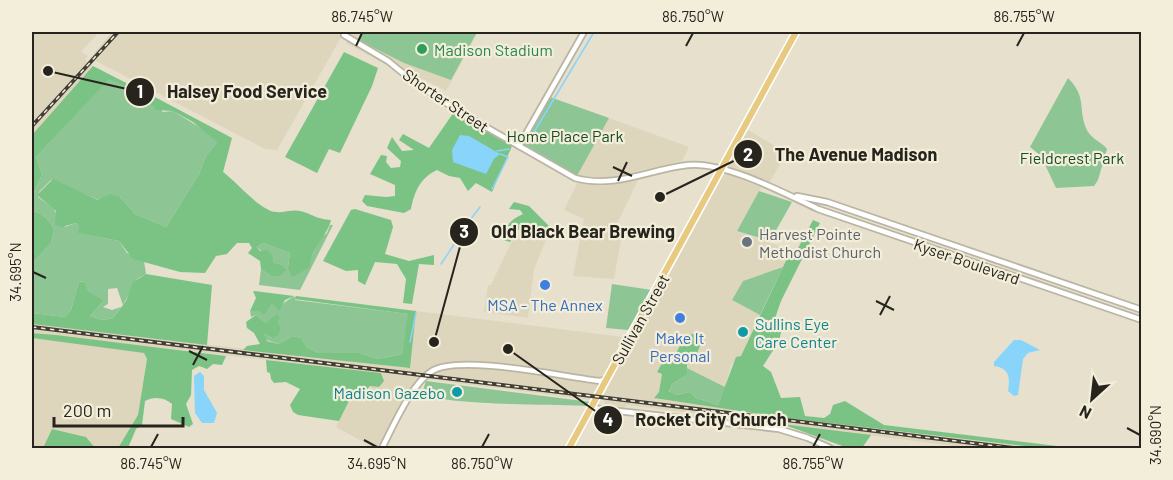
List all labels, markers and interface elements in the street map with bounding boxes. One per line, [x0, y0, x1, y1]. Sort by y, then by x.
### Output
text: 86.745°W [331, 7, 393, 25]
text: 86.750°W [662, 7, 724, 25]
text: 86.755°W [993, 7, 1055, 25]
place label: Madison Stadium [434, 40, 553, 59]
marker: Madison Stadium [415, 42, 429, 56]
street label: Shorter Street [399, 64, 493, 136]
callout: Halsey Food Service [125, 74, 339, 110]
text: 1 [137, 80, 143, 102]
text: Halsey Food Service [167, 80, 327, 102]
park label: Home Place Park [507, 126, 623, 145]
callout: The Avenue Madison [733, 136, 950, 172]
text: 2 [743, 143, 753, 165]
text: The Avenue Madison [775, 143, 937, 165]
park label: Fieldcrest Park [1020, 148, 1124, 167]
callout: Old Black Bear Brewing [449, 214, 687, 250]
text: 3 [459, 220, 469, 242]
text: Old Black Bear Brewing [491, 220, 675, 242]
place label: Harvest Pointe Methodist Church [759, 224, 881, 261]
street label: Kyser Boulevard [911, 234, 1023, 288]
marker: Harvest Pointe Methodist Church [740, 235, 754, 249]
text: 34.695°N [6, 242, 24, 302]
street label: Sullivan Street [607, 270, 673, 368]
marker: MSA - The Annex [538, 278, 552, 292]
place label: MSA - The Annex [487, 295, 603, 314]
marker: Make It Personal [673, 311, 687, 325]
place label: Sullins Eye Care Center [755, 314, 837, 351]
marker: Sullins Eye Care Center [736, 325, 750, 339]
place label: Make It Personal [650, 328, 710, 365]
north arrow [1062, 369, 1122, 429]
place label: Madison Gazebo [333, 383, 445, 402]
marker: Madison Gazebo [450, 385, 464, 399]
scale bar [54, 390, 183, 428]
text: 200 m [63, 399, 111, 421]
callout: Rocket City Church [593, 402, 798, 438]
text: N [1076, 402, 1094, 424]
text: 34.690°N [1146, 405, 1164, 465]
text: 4 [603, 408, 614, 430]
text: Rocket City Church [635, 408, 787, 430]
text: 86.745°W [120, 454, 182, 472]
text: 34.695°N [347, 454, 407, 472]
text: 86.750°W [451, 454, 513, 472]
text: 86.755°W [782, 454, 844, 472]

